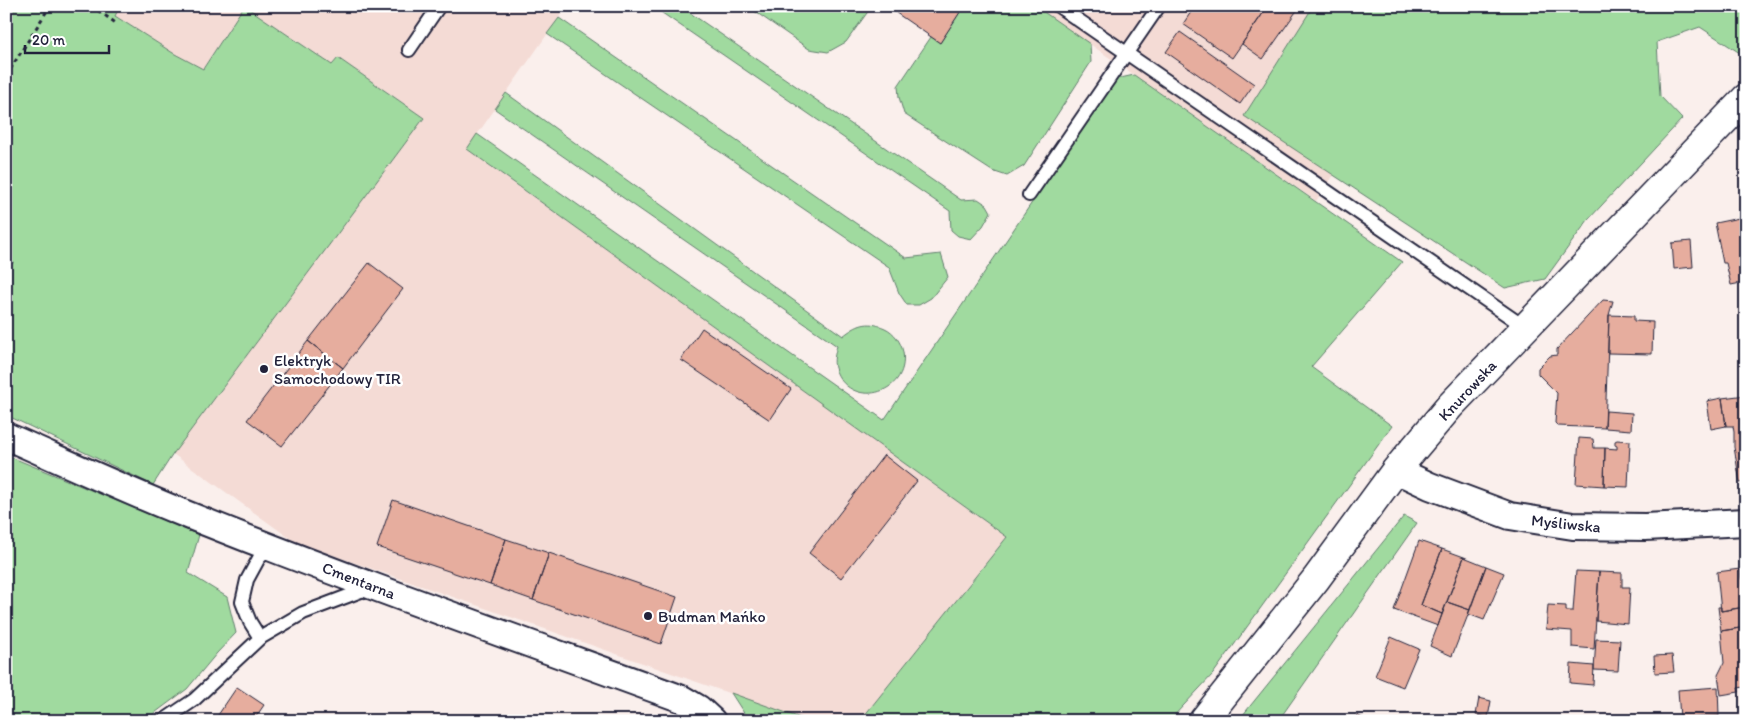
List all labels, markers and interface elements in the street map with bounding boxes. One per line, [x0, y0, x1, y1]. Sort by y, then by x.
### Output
scale bar [25, 22, 109, 54]
text: 20 m [32, 31, 66, 49]
place label: Elektryk Samochodowy TIR [274, 351, 401, 388]
street label: Knurowska [1434, 355, 1501, 425]
marker: Elektryk Samochodowy TIR [258, 363, 270, 375]
street label: Myśliwska [1530, 510, 1602, 537]
street label: Cmentarna [320, 558, 399, 603]
place label: Budman Mańko [658, 607, 766, 626]
marker: Budman Mańko [642, 610, 654, 622]

